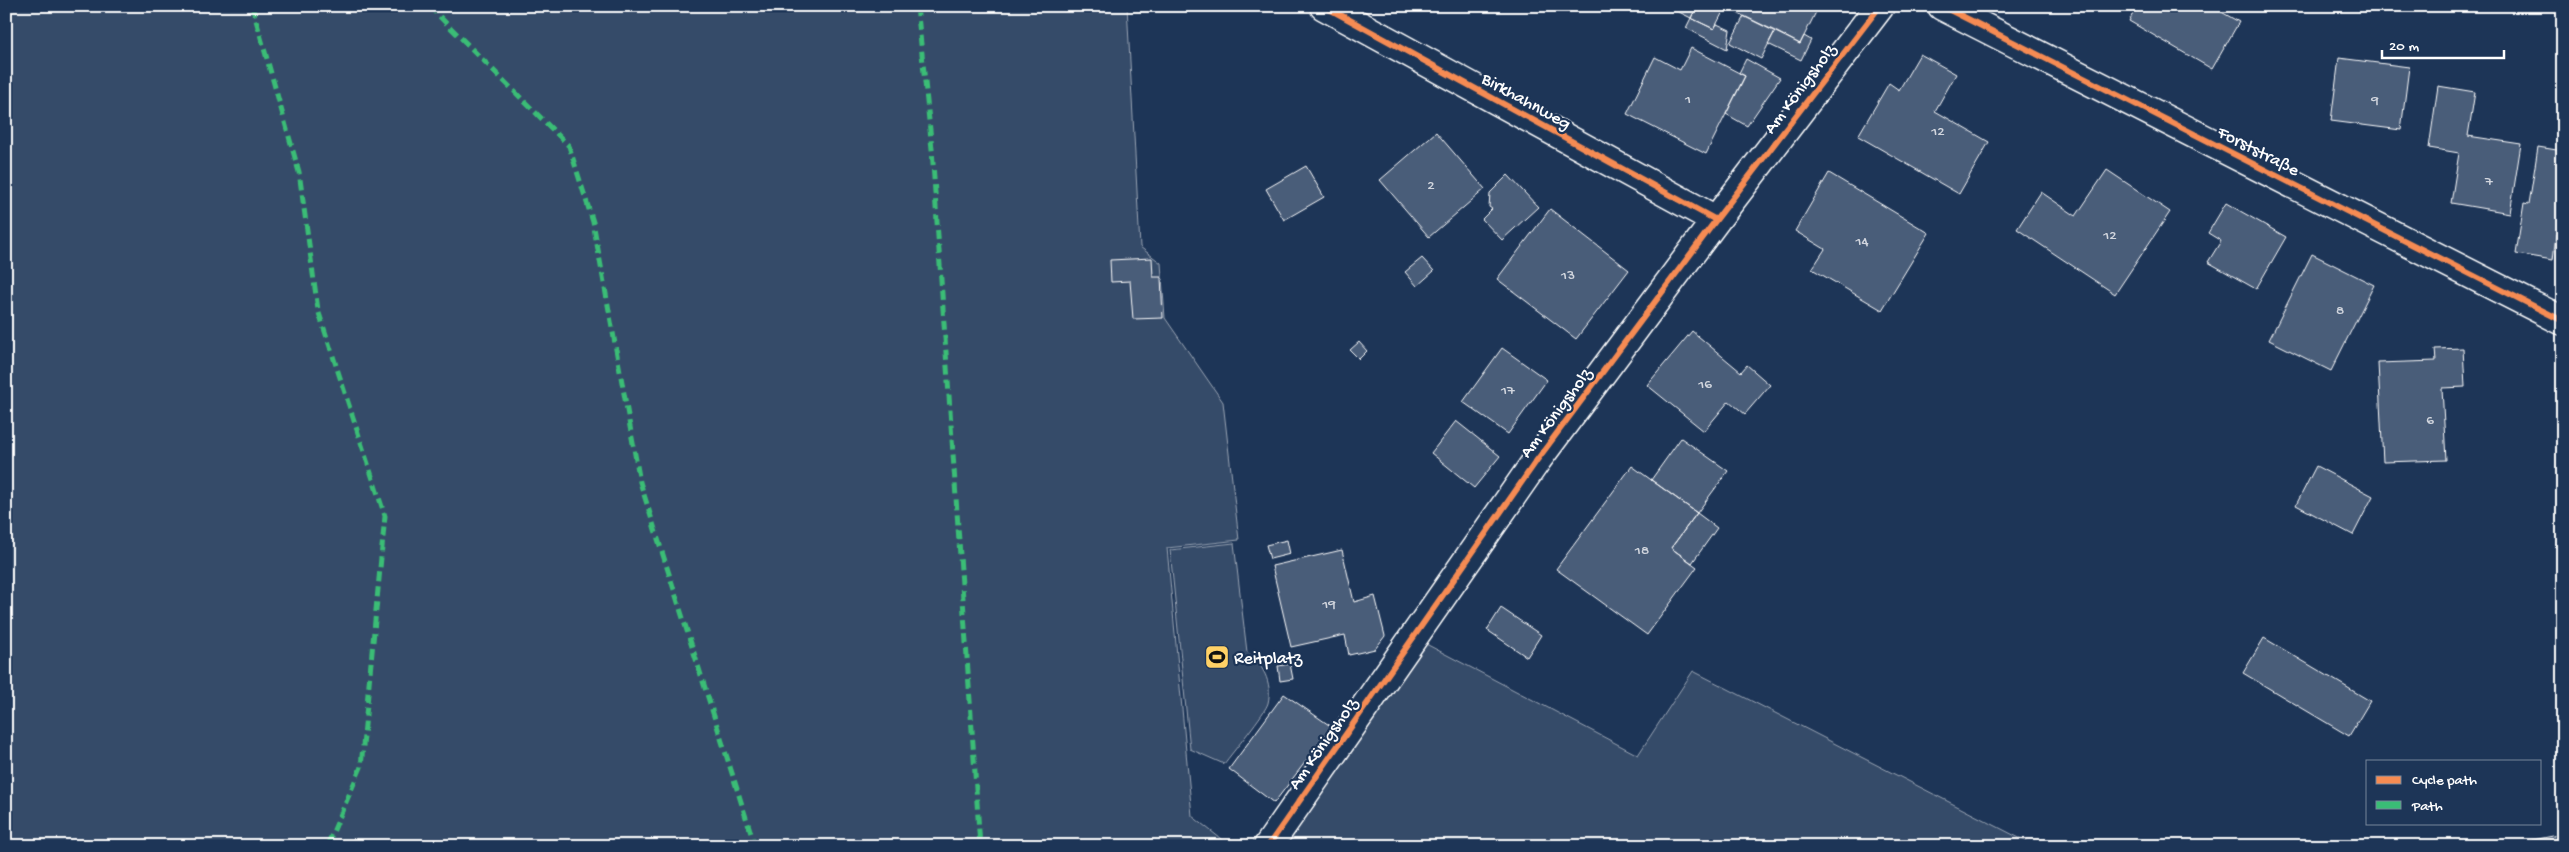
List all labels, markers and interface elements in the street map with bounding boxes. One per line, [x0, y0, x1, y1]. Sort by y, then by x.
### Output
scale bar [2382, 28, 2504, 60]
text: 20 m [2389, 38, 2419, 56]
street label: Am Königsholz [1760, 40, 1842, 139]
street label: Birkhahnweg [1477, 69, 1574, 135]
house number: 1 [1684, 91, 1691, 109]
house number: 9 [2370, 92, 2379, 110]
street label: Forststraße [2212, 122, 2303, 182]
house number: 12 [1930, 123, 1945, 141]
house number: 7 [2484, 173, 2494, 191]
house number: 2 [1427, 177, 1435, 195]
house number: 12 [2102, 227, 2117, 245]
house number: 14 [1854, 233, 1869, 251]
house number: 13 [1560, 267, 1575, 285]
house number: 8 [2336, 302, 2344, 320]
street label: Am Königsholz [1516, 364, 1598, 463]
house number: 16 [1697, 376, 1712, 394]
house number: 17 [1500, 382, 1516, 400]
house number: 6 [2426, 412, 2434, 430]
house number: 18 [1634, 542, 1649, 560]
house number: 19 [1321, 596, 1336, 614]
sports icon: Reitplatz [1204, 644, 1230, 670]
place label: Reitplatz [1234, 649, 1303, 670]
street label: Am Königsholz [1285, 694, 1364, 794]
legend [2366, 760, 2542, 824]
text: Cycle path [2412, 772, 2477, 790]
text: Path [2411, 798, 2443, 816]

